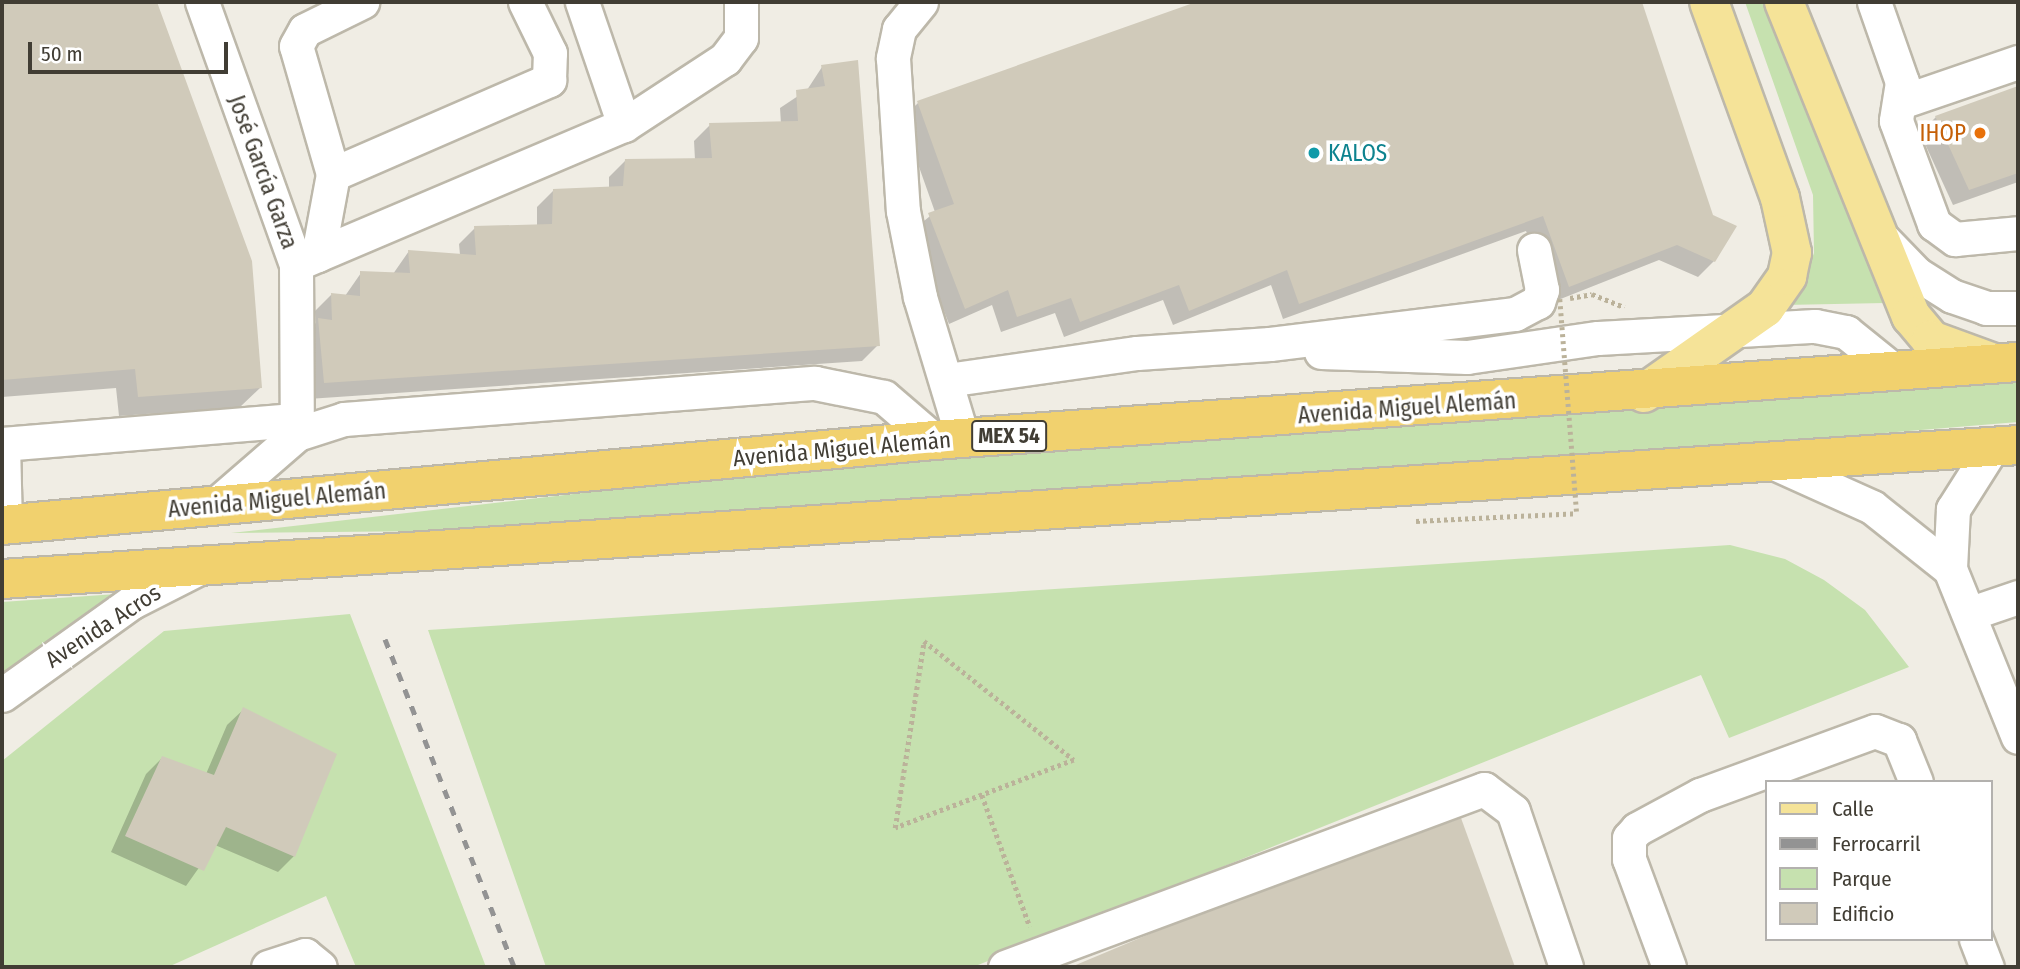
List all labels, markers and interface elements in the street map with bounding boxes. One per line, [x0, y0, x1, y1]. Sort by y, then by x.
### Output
scale bar [32, 28, 231, 72]
text: 50 m [41, 41, 83, 67]
street label: José García Garza [222, 91, 304, 253]
place label: IHOP [1920, 119, 1966, 147]
marker: IHOP [1972, 125, 1988, 141]
place label: KALOS [1328, 139, 1387, 167]
marker: KALOS [1306, 145, 1322, 161]
street label: Avenida Miguel Alemán [1297, 387, 1517, 429]
road number: MEX 54 [970, 418, 1048, 453]
street label: Avenida Miguel Alemán [732, 426, 952, 472]
street label: Avenida Miguel Alemán [167, 477, 387, 523]
street label: Avenida Acros [40, 579, 166, 673]
legend [1764, 780, 1992, 941]
text: Calle [1832, 796, 1874, 822]
text: Ferrocarril [1832, 831, 1921, 857]
text: Parque [1832, 866, 1892, 892]
text: Edificio [1832, 901, 1894, 927]

